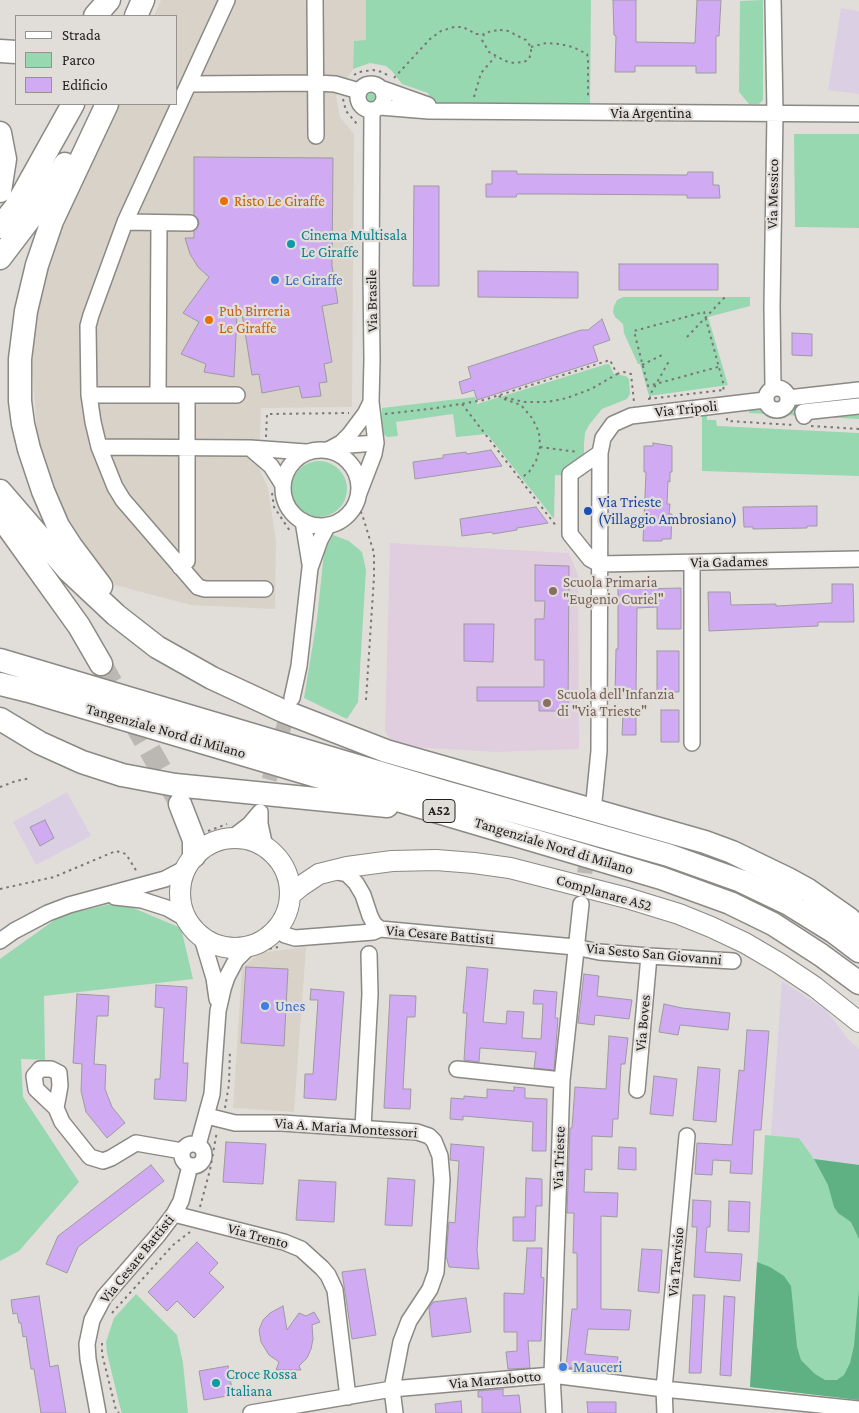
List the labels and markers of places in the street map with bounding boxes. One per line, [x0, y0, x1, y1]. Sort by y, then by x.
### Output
place label: Risto Le Giraffe [234, 192, 325, 210]
marker: Risto Le Giraffe [218, 195, 230, 207]
place label: Cinema Multisala Le Giraffe [301, 226, 407, 261]
marker: Cinema Multisala Le Giraffe [285, 238, 297, 250]
place label: Le Giraffe [285, 271, 343, 289]
marker: Le Giraffe [269, 274, 281, 286]
place label: Pub Birreria Le Giraffe [219, 302, 290, 337]
marker: Pub Birreria Le Giraffe [203, 314, 215, 326]
place label: Via Trieste (Villaggio Ambrosiano) [598, 493, 737, 528]
marker: Via Trieste (Villaggio Ambrosiano) [582, 505, 594, 517]
place label: Scuola Primaria "Eugenio Curiel" [563, 573, 664, 608]
marker: Scuola Primaria "Eugenio Curiel" [547, 585, 559, 597]
place label: Scuola dell'Infanzia di "Via Trieste" [557, 685, 674, 720]
marker: Scuola dell'Infanzia di "Via Trieste" [541, 697, 553, 709]
place label: Unes [275, 997, 305, 1015]
marker: Unes [259, 1000, 271, 1012]
place label: Mauceri [573, 1358, 622, 1376]
marker: Mauceri [557, 1361, 569, 1373]
place label: Croce Rossa Italiana [226, 1365, 297, 1400]
marker: Croce Rossa Italiana [210, 1377, 222, 1389]

